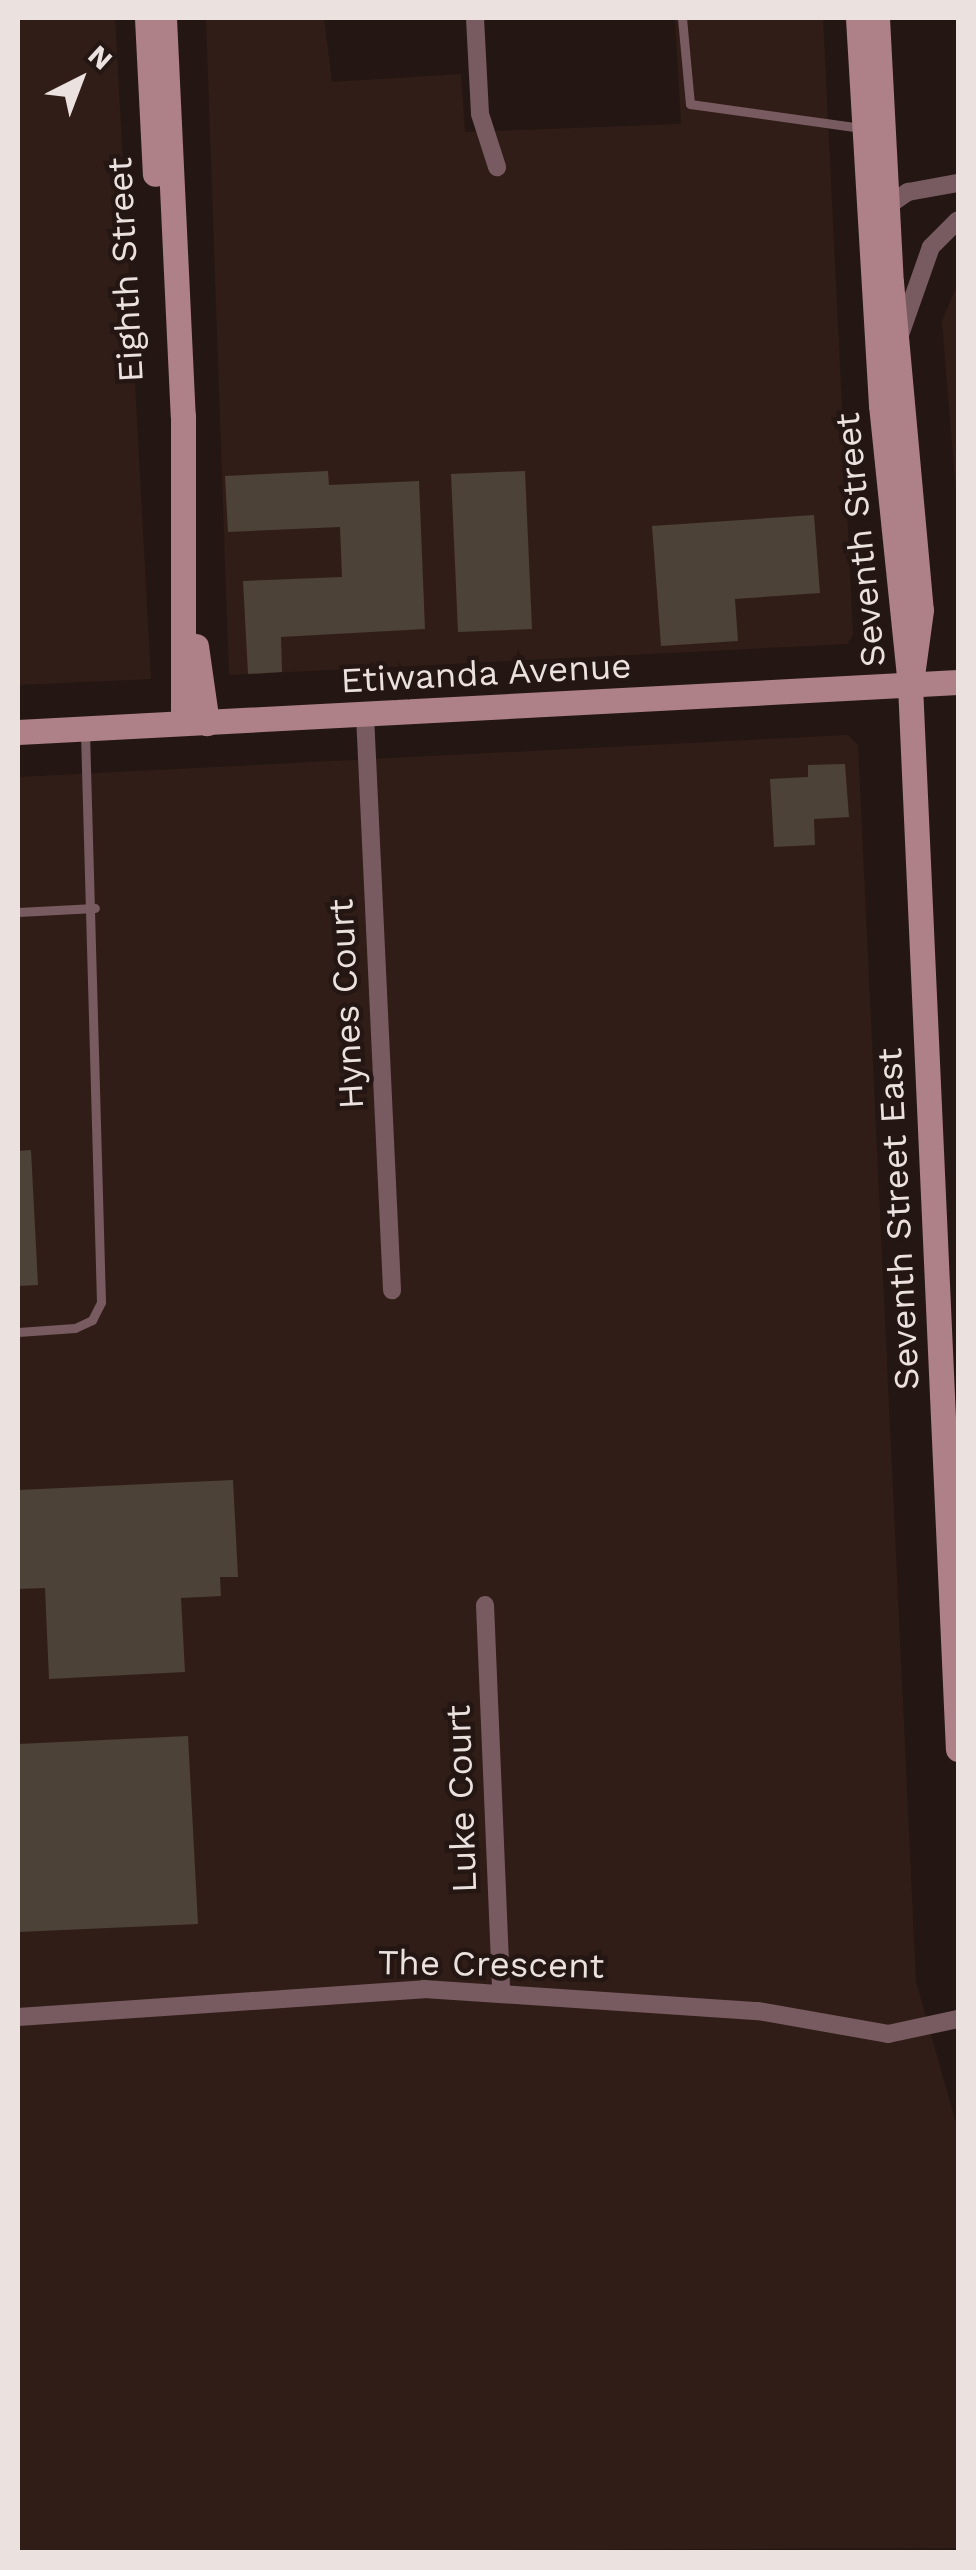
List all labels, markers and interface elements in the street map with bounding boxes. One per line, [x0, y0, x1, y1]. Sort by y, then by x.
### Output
north arrow [30, 30, 130, 130]
text: N [82, 38, 119, 77]
street label: Eighth Street [98, 156, 152, 384]
street label: Seventh Street [826, 411, 894, 669]
street label: Etiwanda Avenue [338, 644, 634, 702]
street label: Hynes Court [320, 898, 372, 1110]
street label: Seventh Street East [868, 1047, 928, 1391]
street label: Luke Court [437, 1704, 485, 1894]
street label: The Crescent [377, 1941, 605, 1987]

